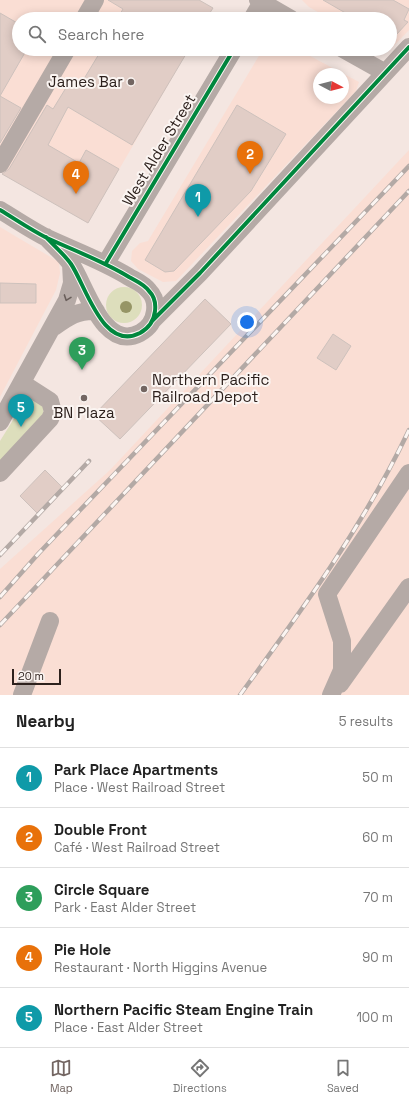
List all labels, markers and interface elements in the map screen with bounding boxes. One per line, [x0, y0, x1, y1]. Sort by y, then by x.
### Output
search box [12, 12, 397, 56]
icon: search [26, 23, 48, 45]
text: Search here [58, 25, 144, 44]
north arrow [313, 68, 349, 104]
place label: James Bar [48, 72, 123, 91]
marker: James Bar [126, 77, 136, 87]
street label: West Alder Street [118, 90, 199, 209]
pin: 2 [237, 141, 263, 174]
pin: 4 [63, 161, 89, 194]
pin: 1 [185, 184, 211, 217]
one-way arrow [63, 294, 71, 301]
your location [237, 312, 257, 332]
pin: 3 [69, 337, 95, 370]
place label: Northern Pacific Railroad Depot [152, 370, 269, 406]
marker: Northern Pacific Railroad Depot [139, 384, 149, 394]
marker: BN Plaza [79, 393, 89, 403]
pin: 5 [8, 394, 34, 427]
place label: BN Plaza [53, 403, 115, 422]
scale bar [12, 667, 61, 686]
text: 20 m [18, 669, 44, 683]
text: Nearby [16, 710, 75, 732]
text: 5 results [339, 713, 393, 730]
text: Park Place Apartments [54, 760, 218, 779]
text: 1 [26, 769, 32, 786]
text: 50 m [362, 769, 393, 786]
text: Place · West Railroad Street [54, 779, 225, 796]
text: Double Front [54, 820, 147, 839]
text: 2 [25, 829, 33, 846]
text: 60 m [362, 829, 393, 846]
text: Café · West Railroad Street [54, 839, 220, 856]
text: Circle Square [54, 880, 149, 899]
text: 3 [25, 889, 33, 906]
text: 70 m [363, 889, 393, 906]
text: Park · East Alder Street [54, 899, 196, 916]
text: Pie Hole [54, 940, 111, 959]
text: 4 [25, 949, 33, 966]
text: 90 m [362, 949, 393, 966]
text: Restaurant · North Higgins Avenue [54, 959, 267, 976]
text: Northern Pacific Steam Engine Train [54, 1000, 313, 1019]
text: 5 [25, 1009, 33, 1026]
text: 100 m [356, 1009, 393, 1026]
text: Place · East Alder Street [54, 1019, 203, 1036]
tab: Map [50, 1057, 73, 1095]
tab: Directions [173, 1057, 227, 1095]
tab: Saved [327, 1057, 359, 1095]

